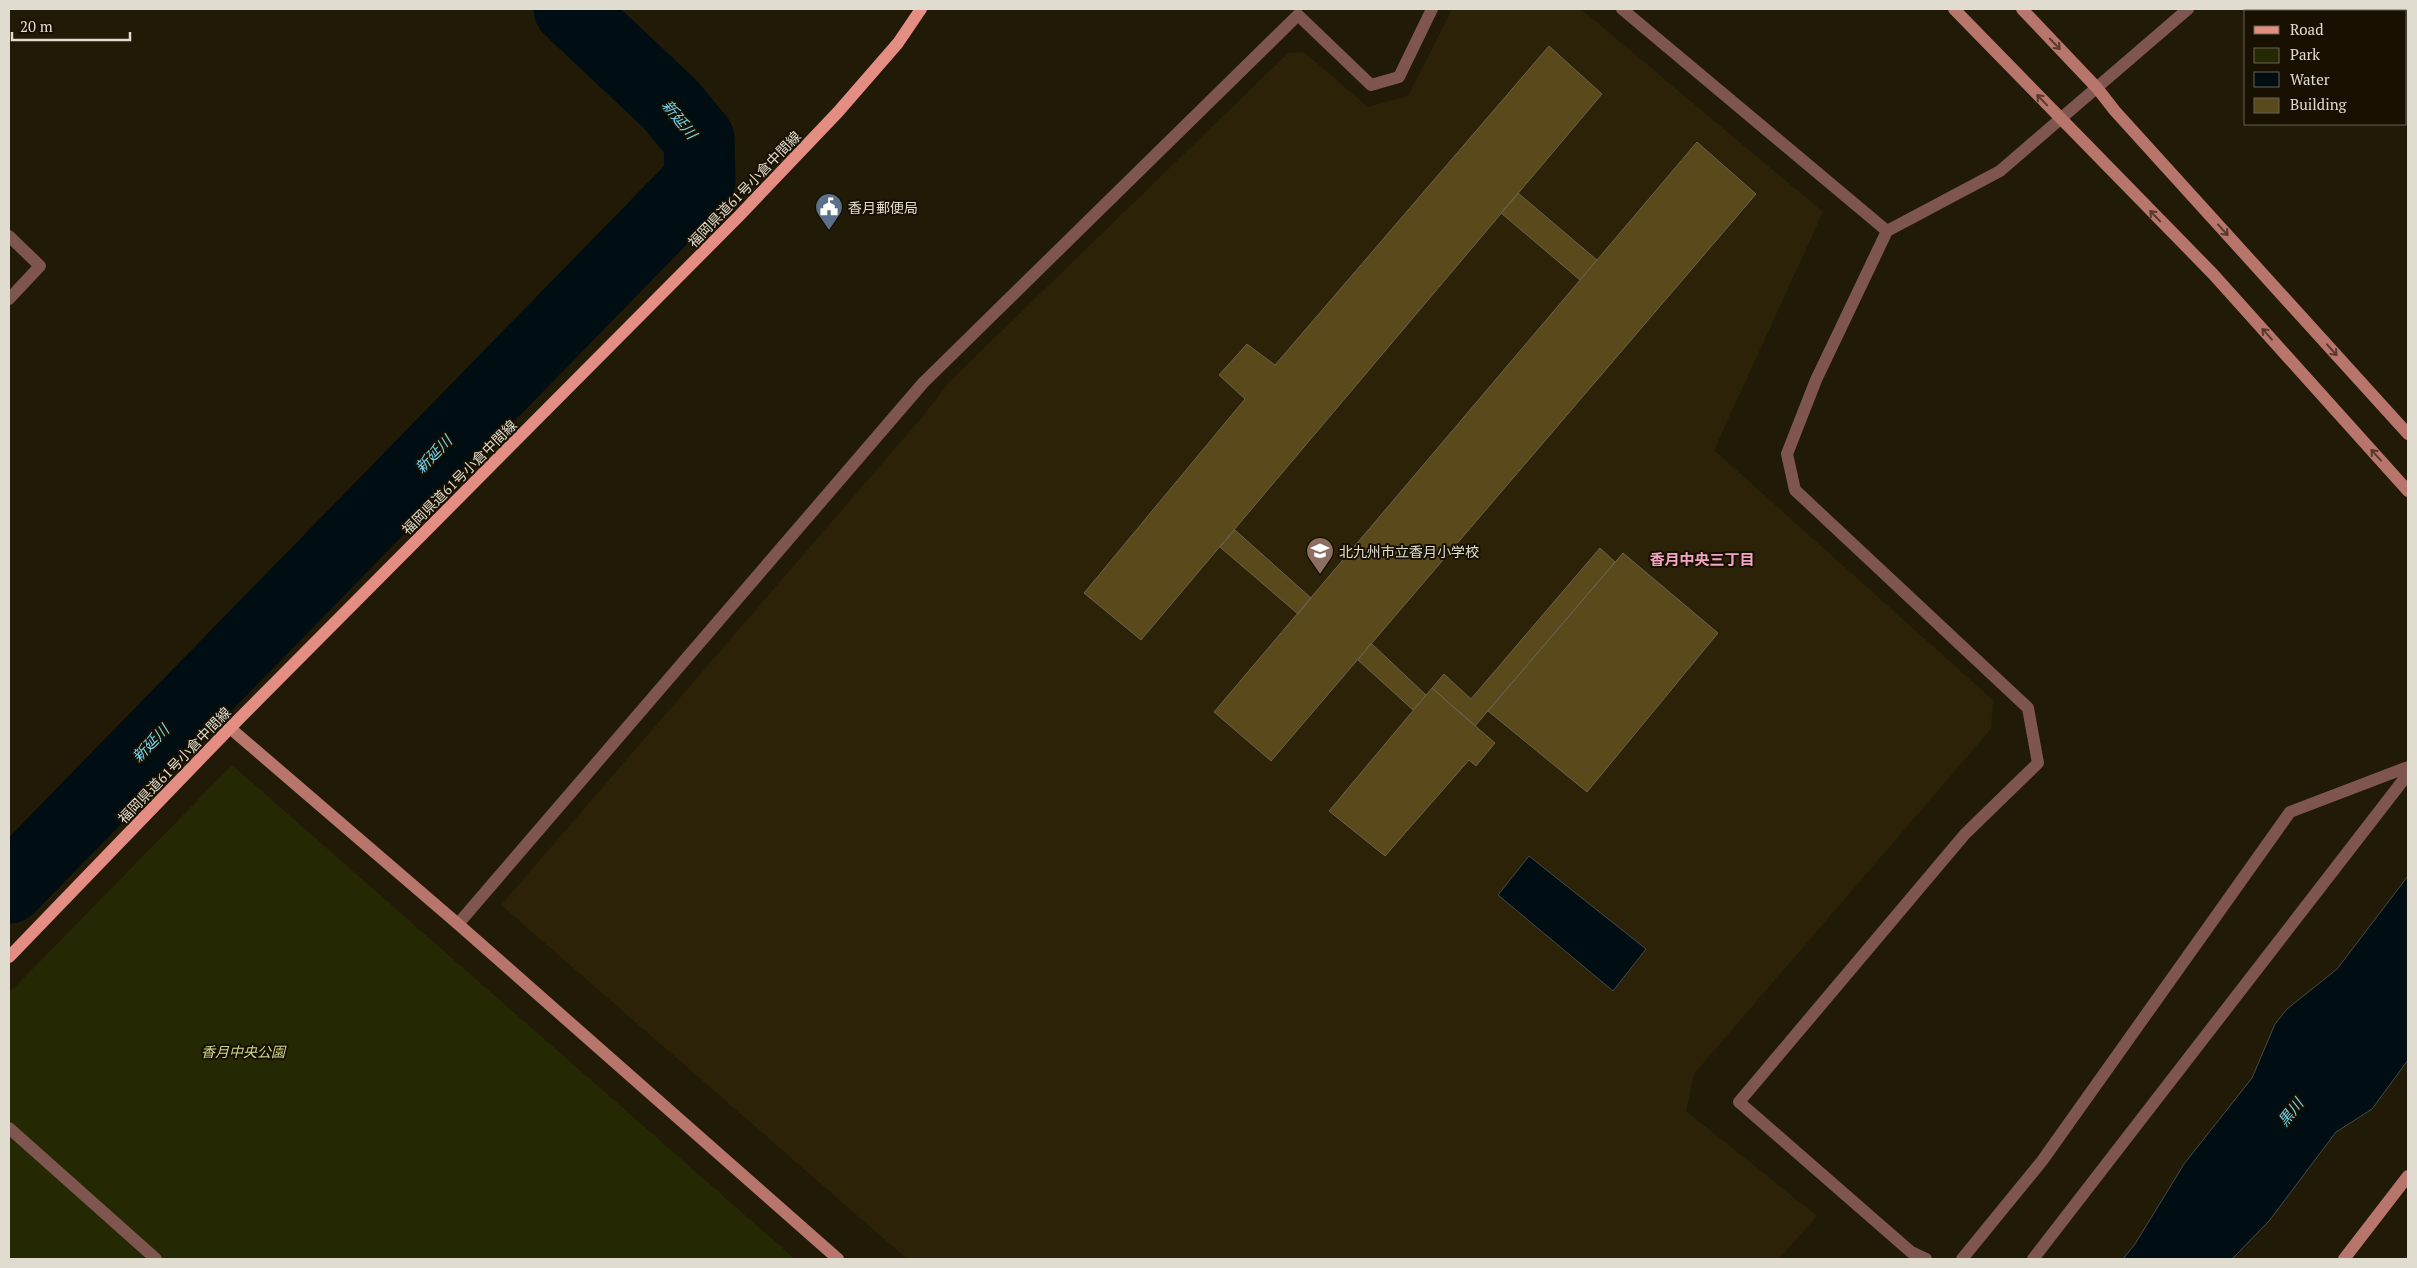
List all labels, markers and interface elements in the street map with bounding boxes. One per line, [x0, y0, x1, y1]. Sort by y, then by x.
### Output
scale bar [12, 10, 130, 42]
legend [2244, 10, 2407, 125]
text: 20 m [20, 16, 53, 36]
text: Road [2290, 19, 2323, 39]
one-way arrow [2049, 38, 2061, 50]
text: Park [2290, 44, 2320, 64]
text: Water [2290, 69, 2330, 89]
one-way arrow [2036, 93, 2048, 106]
text: Building [2290, 94, 2348, 114]
water label: 新延川 [658, 95, 703, 144]
street label: 福岡県道61号小倉中間線 [683, 127, 805, 251]
public building icon: 香月郵便局 [814, 192, 844, 231]
place label: 香月郵便局 [848, 198, 918, 217]
one-way arrow [2149, 209, 2161, 222]
one-way arrow [2217, 223, 2229, 236]
one-way arrow [2261, 327, 2273, 340]
one-way arrow [2326, 343, 2338, 356]
street label: 福岡県道61号小倉中間線 [398, 416, 520, 538]
water label: 新延川 [410, 429, 457, 477]
one-way arrow [2370, 448, 2381, 461]
school or university icon: 北九州市立香月小学校 [1305, 536, 1335, 575]
place label: 北九州市立香月小学校 [1339, 542, 1479, 561]
district label: 香月中央三丁目 [1649, 549, 1755, 569]
street label: 福岡県道61号小倉中間線 [113, 703, 235, 827]
water label: 新延川 [127, 718, 174, 766]
park label: 香月中央公園 [201, 1042, 287, 1061]
water label: 黒川 [2273, 1092, 2308, 1130]

